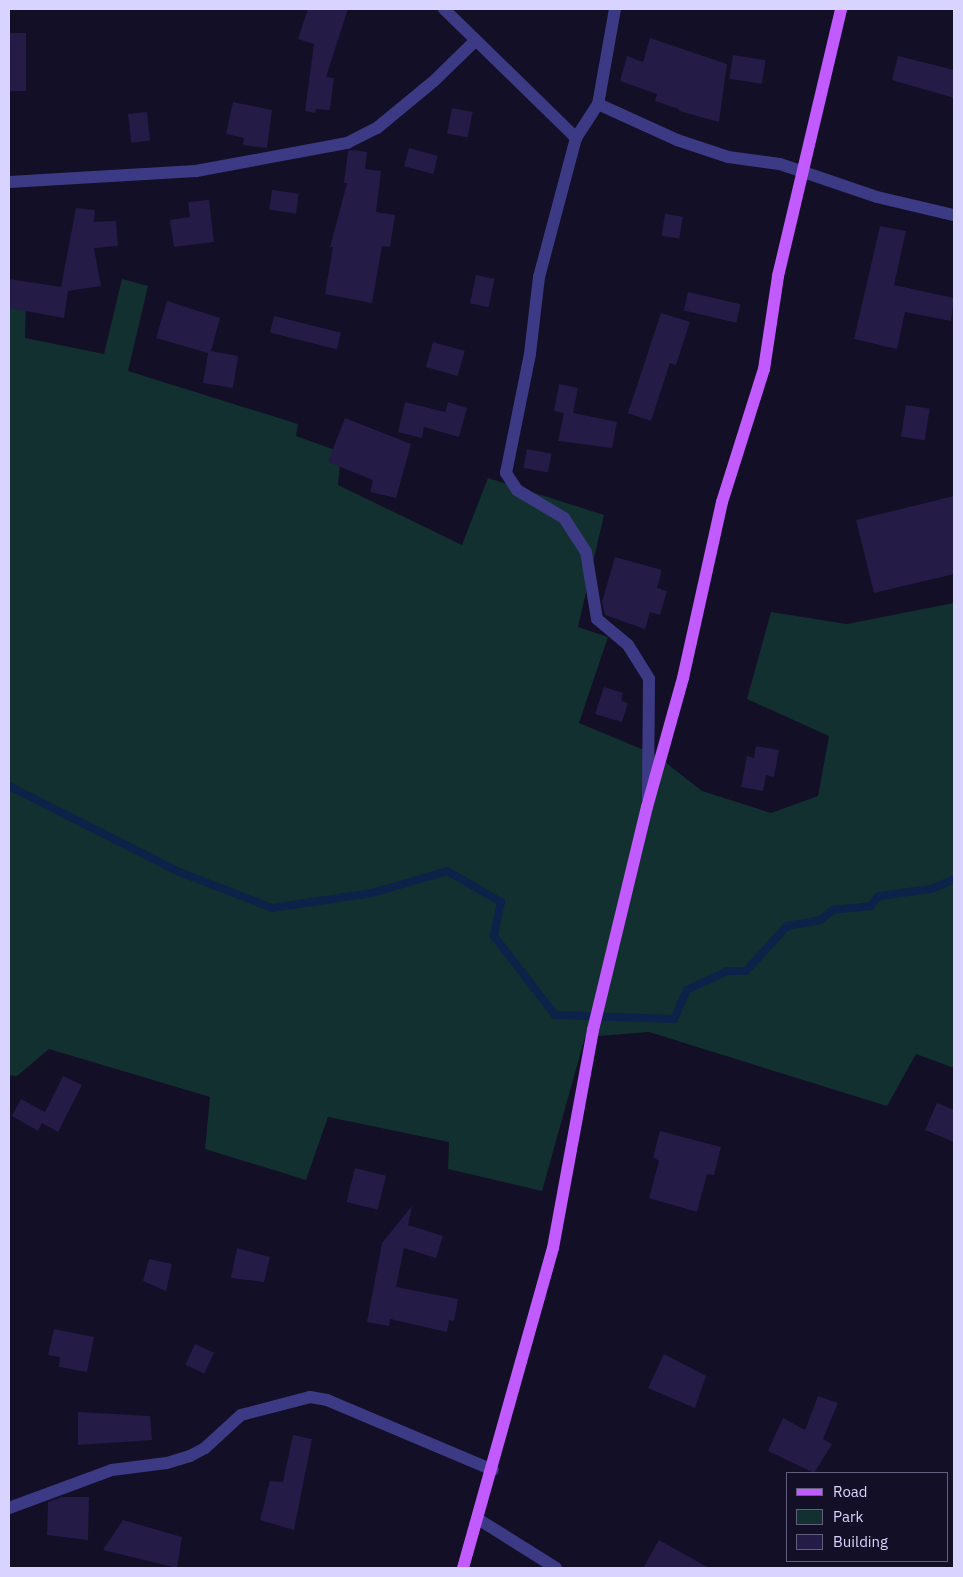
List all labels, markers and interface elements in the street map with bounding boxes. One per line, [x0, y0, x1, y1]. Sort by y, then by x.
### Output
legend [786, 1472, 948, 1562]
text: Road [833, 1482, 868, 1501]
text: Park [833, 1507, 863, 1526]
text: Building [833, 1532, 888, 1551]

